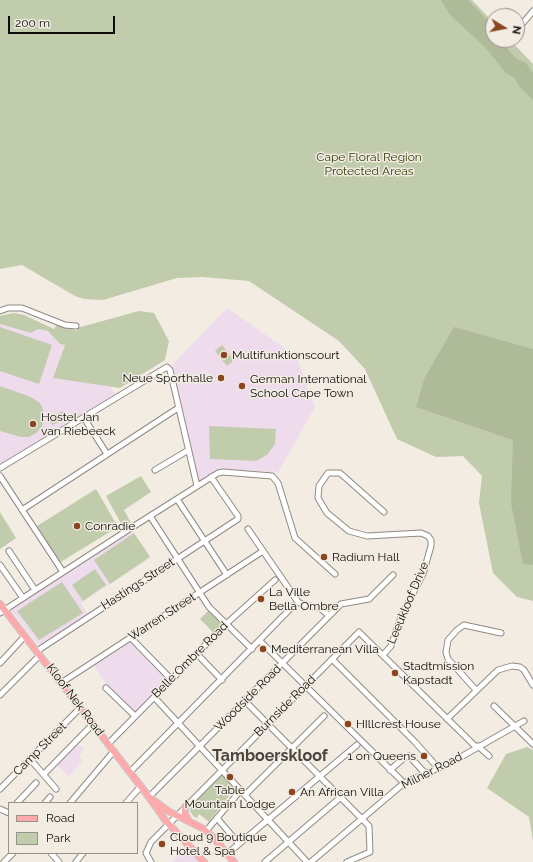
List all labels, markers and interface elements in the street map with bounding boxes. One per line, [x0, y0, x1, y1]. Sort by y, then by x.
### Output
scale bar [10, 8, 117, 34]
north arrow [485, 8, 525, 48]
text: 200 m [15, 16, 50, 30]
text: N [509, 25, 523, 35]
park label: Cape Floral Region Protected Areas [316, 150, 422, 178]
place label: Multifunktionscourt [232, 348, 340, 362]
marker: Multifunktionscourt [219, 350, 229, 360]
place label: Neue Sporthalle [122, 371, 213, 385]
place label: German International School Cape Town [250, 372, 367, 400]
marker: Neue Sporthalle [216, 373, 226, 383]
marker: German International School Cape Town [237, 381, 247, 391]
place label: Hostel Jan van Riebeeck [41, 410, 116, 438]
marker: Hostel Jan van Riebeeck [28, 419, 38, 429]
place label: Conradie [85, 519, 135, 533]
marker: Conradie [72, 521, 82, 531]
place label: Radium Hall [332, 550, 399, 564]
marker: Radium Hall [319, 552, 329, 562]
street label: Hastings Street [99, 555, 177, 613]
street label: Leeukloof Drive [384, 560, 432, 646]
place label: La Ville Bella Ombre [269, 585, 339, 613]
street label: Warren Street [126, 590, 198, 644]
marker: La Ville Bella Ombre [256, 594, 266, 604]
street label: Belle Ombre Road [149, 619, 231, 701]
place label: Mediterranean Villa [271, 642, 379, 656]
marker: Mediterranean Villa [258, 644, 268, 654]
place label: Stadtmission Kapstadt [403, 659, 474, 687]
street label: Kloof Nek Road [43, 661, 107, 739]
street label: Woodside Road [212, 662, 284, 734]
marker: Stadtmission Kapstadt [390, 668, 400, 678]
street label: Burnside Road [251, 672, 319, 740]
place label: HIllcrest House [356, 717, 441, 731]
street label: Camp Street [10, 719, 70, 779]
marker: HIllcrest House [343, 719, 353, 729]
district label: Tamboerskloof [212, 746, 328, 766]
place label: 1 on Queens [348, 749, 416, 763]
street label: Milner Road [399, 749, 465, 793]
marker: 1 on Queens [419, 751, 429, 761]
marker: Table Mountain Lodge [225, 772, 235, 782]
place label: Table Mountain Lodge [185, 783, 275, 811]
place label: An African Villa [300, 785, 384, 799]
marker: An African Villa [287, 787, 297, 797]
legend [8, 802, 138, 854]
text: Road [46, 811, 75, 825]
place label: Cloud 9 Boutique Hotel & Spa [170, 830, 267, 858]
text: Park [46, 831, 71, 845]
marker: Cloud 9 Boutique Hotel & Spa [157, 839, 167, 849]

